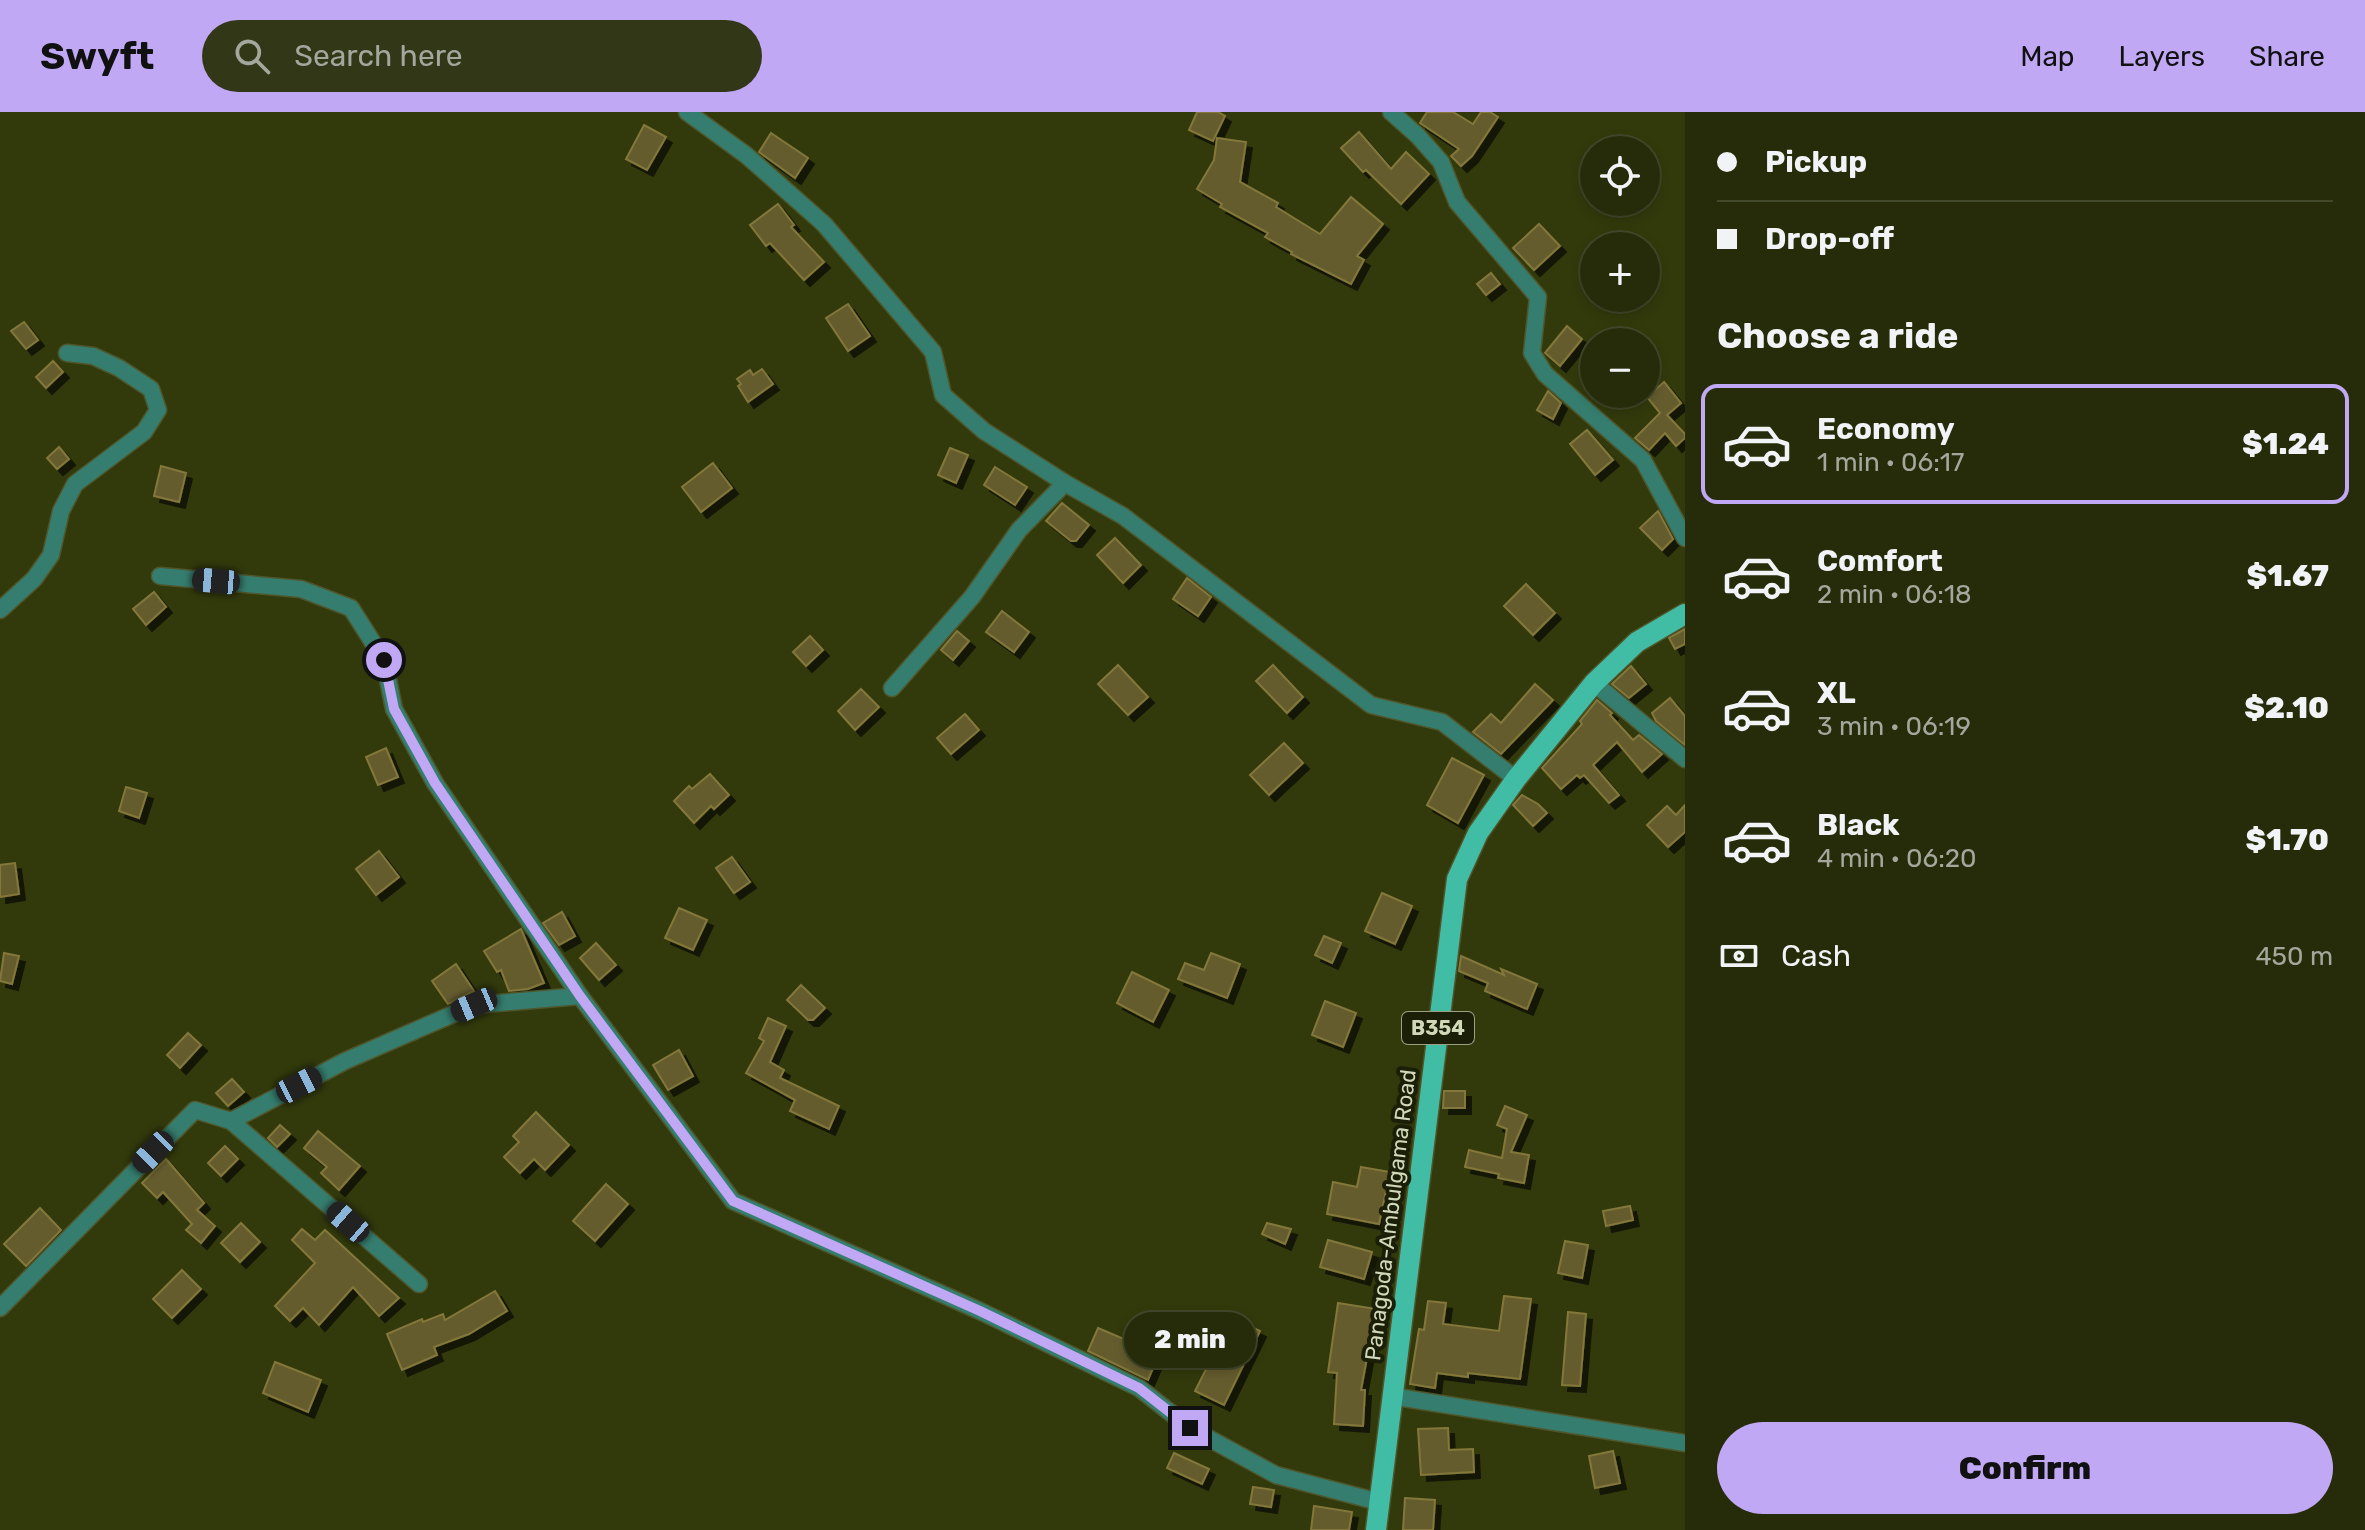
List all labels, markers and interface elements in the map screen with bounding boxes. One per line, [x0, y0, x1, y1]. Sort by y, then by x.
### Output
search box [202, 20, 762, 92]
text: Swyft [40, 33, 154, 79]
icon: search [230, 34, 274, 78]
text: Search here [294, 38, 463, 74]
text: Map [2020, 40, 2075, 73]
text: Layers [2119, 40, 2205, 73]
text: Share [2249, 40, 2325, 73]
map controls [1580, 136, 1660, 408]
button: locate [1580, 136, 1660, 216]
text: Pickup [1765, 144, 1867, 180]
text: Drop-off [1765, 221, 1894, 257]
button: + [1580, 232, 1660, 312]
text: Choose a ride [1717, 314, 1958, 357]
button: − [1580, 328, 1660, 408]
icon: car [1721, 408, 1793, 480]
text: Economy [1817, 411, 1955, 447]
text: $1.24 [2242, 426, 2329, 462]
text: 1 min · 06:17 [1817, 447, 1964, 478]
icon: car [1721, 540, 1793, 612]
text: Comfort [1817, 543, 1943, 579]
text: $1.67 [2247, 558, 2329, 594]
car [191, 567, 241, 595]
text: 2 min · 06:18 [1817, 579, 1972, 610]
route start [366, 642, 402, 678]
icon: car [1721, 672, 1793, 744]
text: XL [1817, 675, 1856, 711]
text: $2.10 [2244, 690, 2329, 726]
text: 3 min · 06:19 [1817, 711, 1971, 742]
icon: car [1721, 804, 1793, 876]
text: Black [1817, 807, 1900, 843]
text: $1.70 [2246, 822, 2329, 858]
text: 4 min · 06:20 [1817, 843, 1977, 874]
icon: cash [1717, 934, 1761, 978]
text: Cash [1781, 938, 1851, 974]
text: 450 m [2255, 941, 2333, 972]
car [447, 985, 501, 1025]
road number: B354 [1402, 1012, 1474, 1044]
car [272, 1063, 326, 1107]
street label: Panagoda-Ambulgama Road [1359, 1068, 1422, 1362]
car [128, 1126, 178, 1178]
car [322, 1197, 374, 1247]
callout: 2 min [1124, 1312, 1256, 1368]
text: 2 min [1154, 1324, 1226, 1355]
route end [1172, 1410, 1208, 1446]
button: Confirm [1717, 1422, 2333, 1514]

